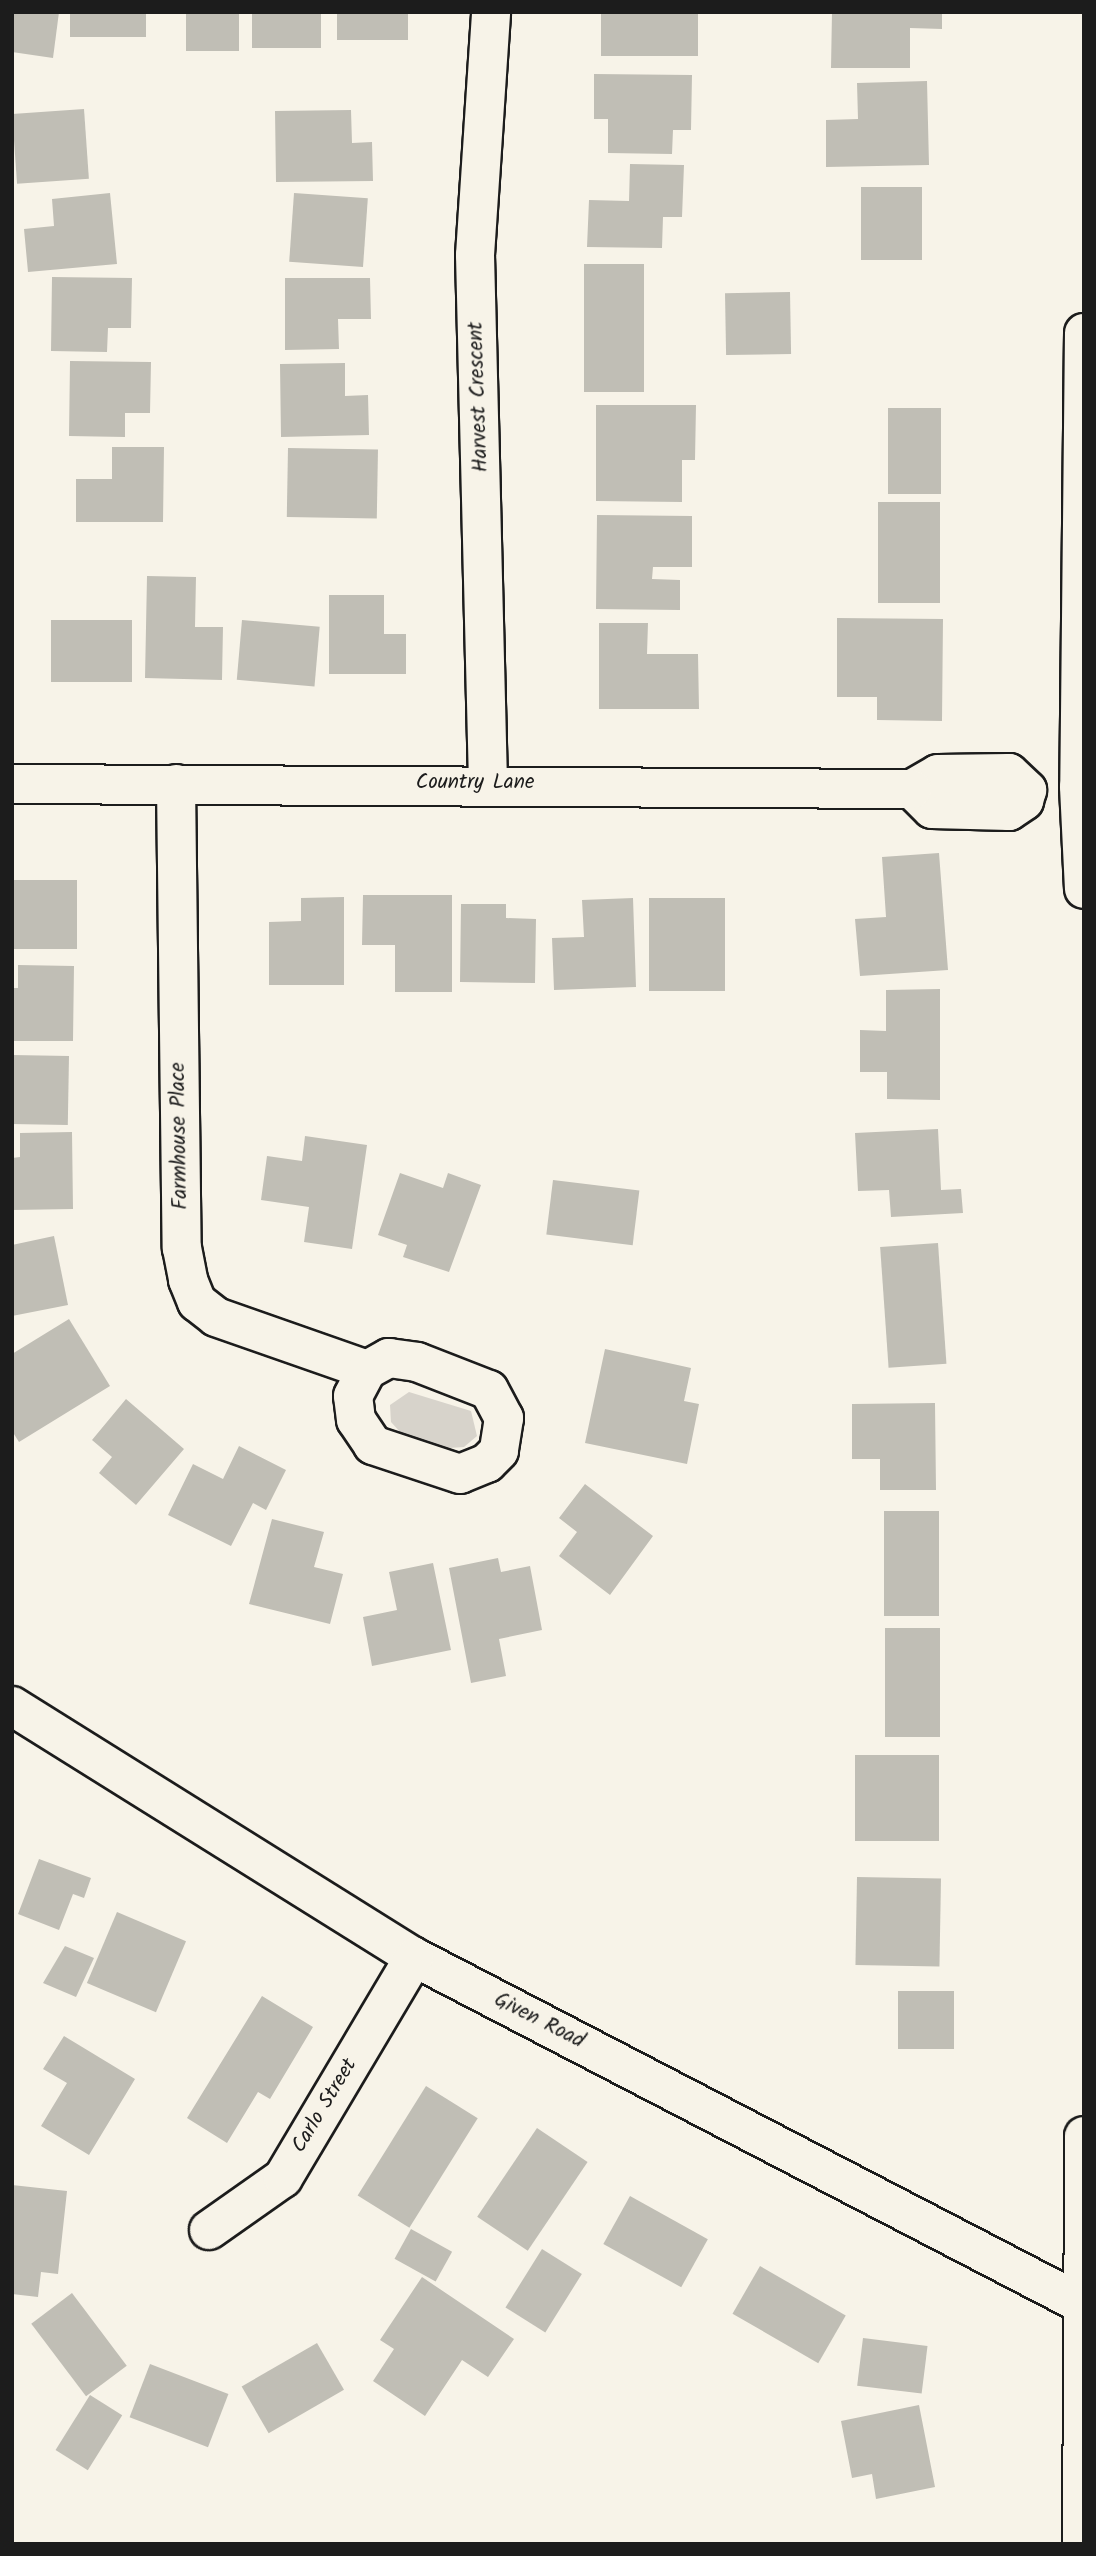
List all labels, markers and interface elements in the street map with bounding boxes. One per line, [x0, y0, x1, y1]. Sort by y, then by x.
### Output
street label: Harvest Crescent [464, 321, 494, 473]
street label: Country Lane [416, 770, 534, 796]
street label: Farmhouse Place [166, 1062, 194, 1210]
street label: Given Road [490, 1988, 588, 2054]
street label: Carlo Street [287, 2054, 363, 2158]

